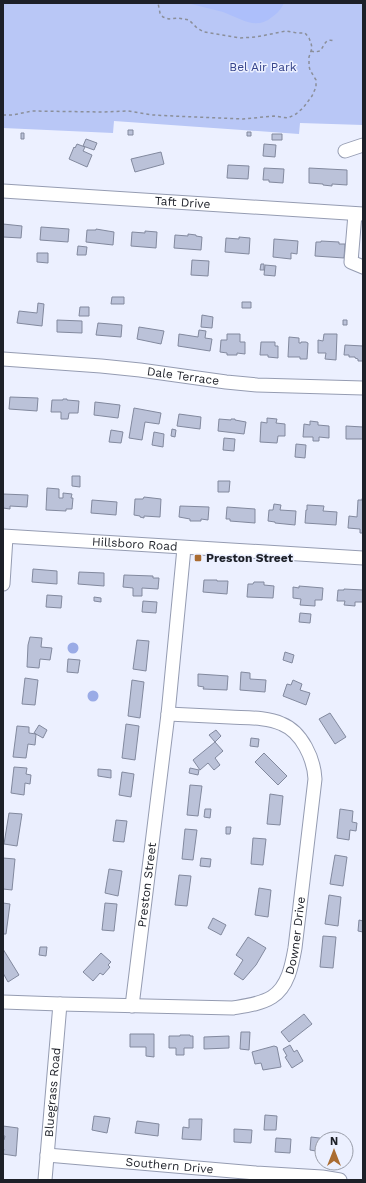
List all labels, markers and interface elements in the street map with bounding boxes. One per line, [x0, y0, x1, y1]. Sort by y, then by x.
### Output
park label: Bel Air Park [229, 60, 297, 74]
street label: Taft Drive [154, 194, 211, 211]
street label: Dale Terrace [146, 364, 220, 388]
street label: Hillsboro Road [92, 534, 178, 554]
place label: Preston Street [206, 551, 294, 565]
marker: Preston Street [193, 553, 203, 563]
street label: Preston Street [135, 842, 159, 928]
street label: Downer Drive [282, 896, 308, 976]
street label: Bluegrass Road [42, 1047, 63, 1138]
north arrow [314, 1131, 354, 1171]
text: N [330, 1135, 338, 1148]
street label: Southern Drive [125, 1155, 214, 1176]

